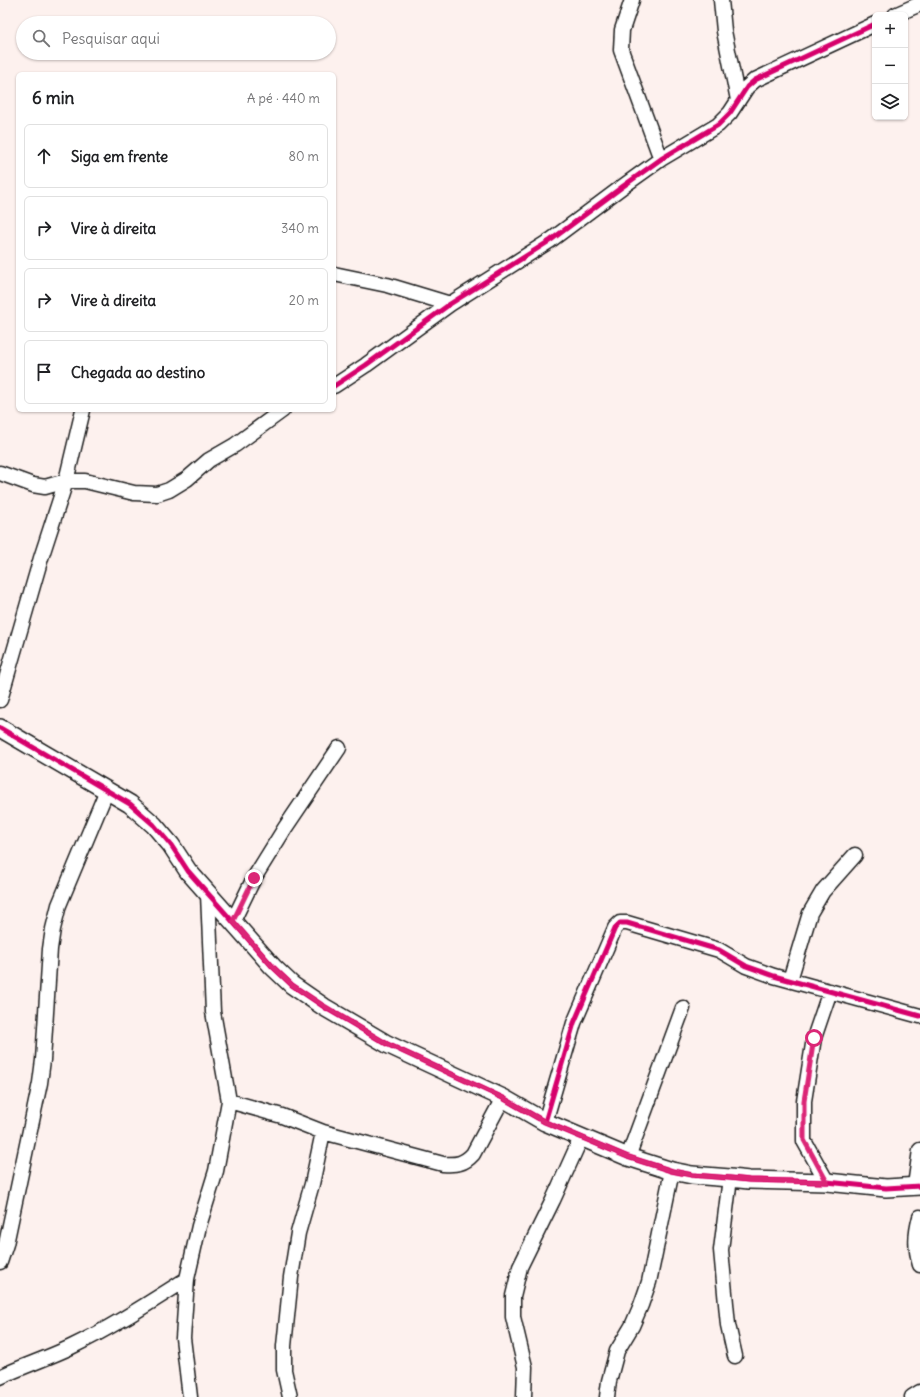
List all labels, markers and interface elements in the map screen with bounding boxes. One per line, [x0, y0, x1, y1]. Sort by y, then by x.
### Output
map controls [872, 12, 908, 120]
button: + [872, 12, 908, 48]
search box [16, 16, 336, 60]
icon: search [30, 27, 52, 49]
text: Pesquisar aqui [62, 29, 160, 48]
button: − [872, 48, 908, 84]
button: layers [872, 84, 908, 120]
text: 6 min [32, 87, 74, 109]
text: A pé · 440 m [247, 90, 320, 107]
icon: ahead [33, 145, 55, 167]
text: Siga em frente [71, 147, 168, 166]
text: 80 m [288, 148, 319, 165]
icon: right [33, 217, 55, 239]
text: Vire à direita [71, 219, 156, 238]
text: 340 m [281, 220, 319, 237]
icon: right [33, 289, 55, 311]
text: Vire à direita [71, 291, 156, 310]
text: 20 m [289, 292, 319, 309]
icon: arrive [33, 361, 55, 383]
text: Chegada ao destino [71, 363, 205, 382]
route end [245, 869, 263, 887]
route start [805, 1029, 823, 1047]

